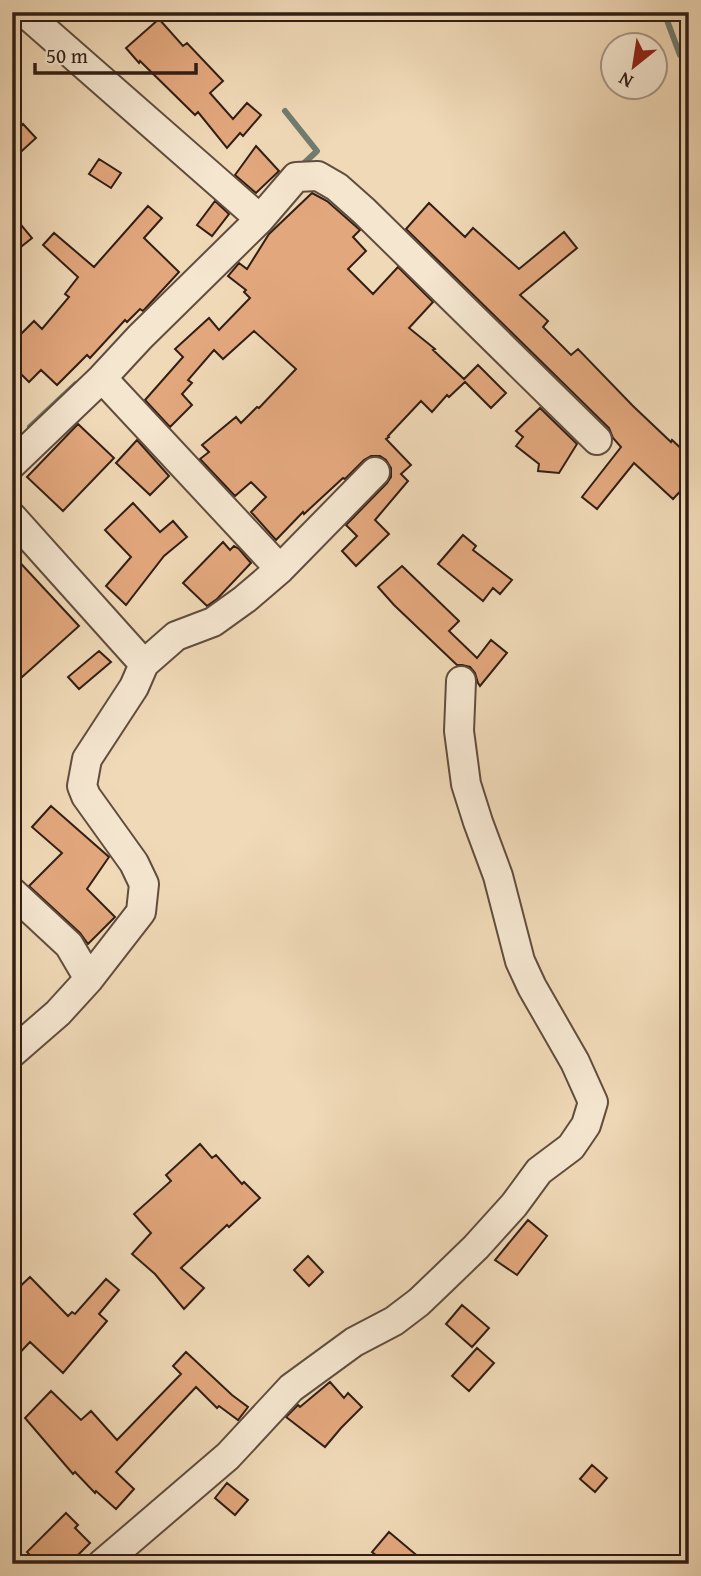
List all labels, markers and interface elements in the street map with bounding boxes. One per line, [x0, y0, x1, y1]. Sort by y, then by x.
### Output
scale bar [35, 32, 196, 76]
north arrow [600, 32, 670, 102]
text: 50 m [46, 40, 88, 71]
text: N [613, 65, 638, 96]

